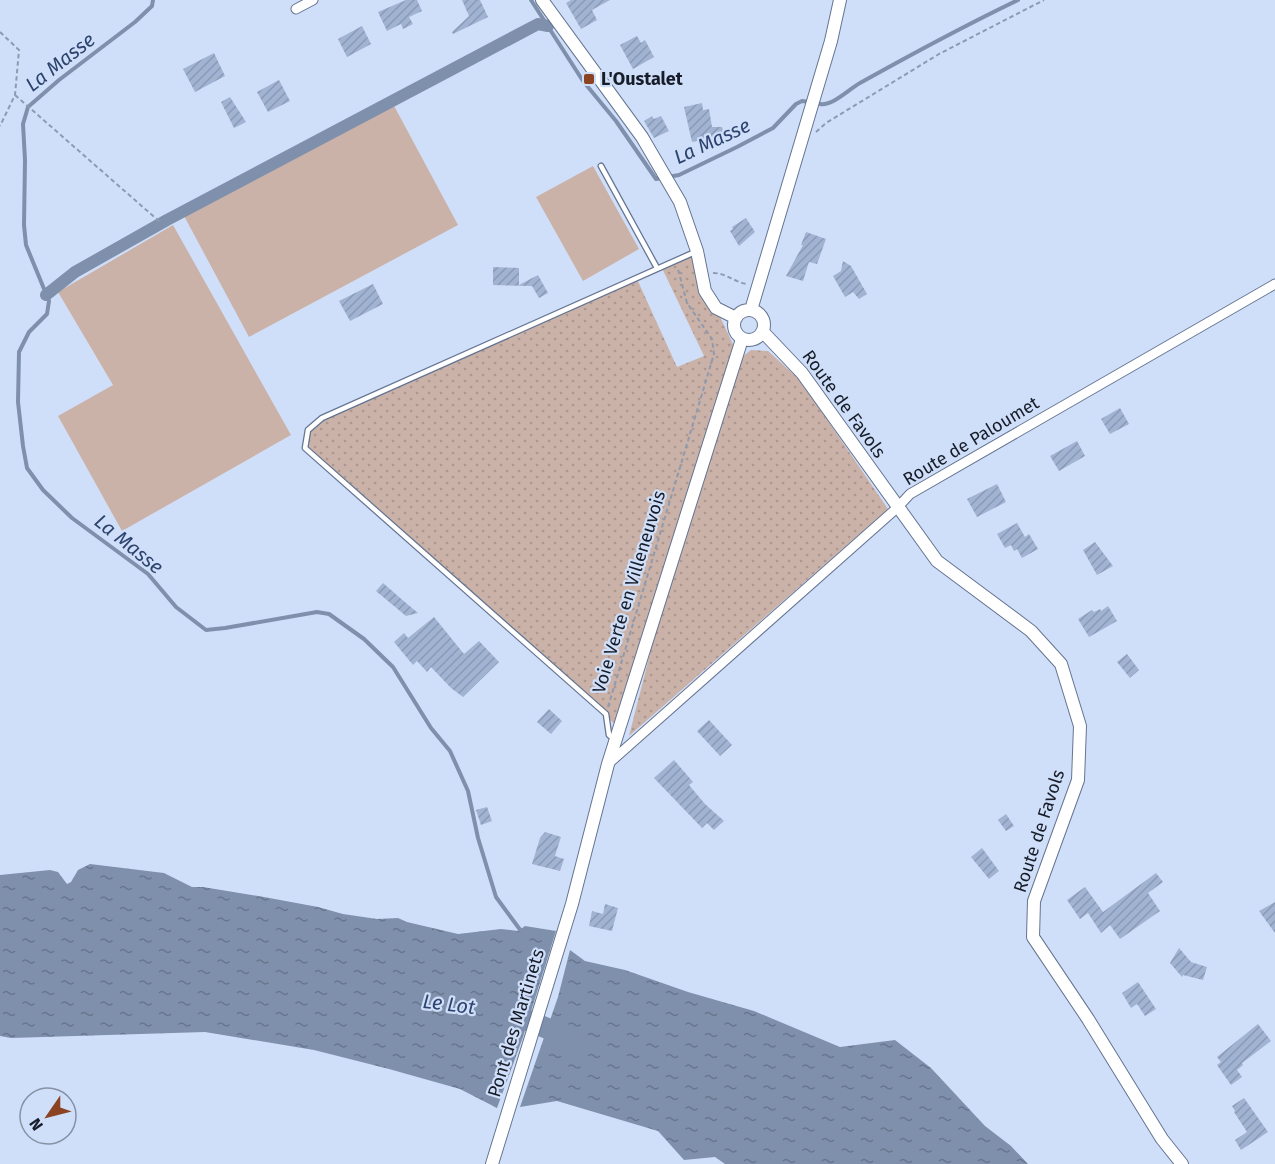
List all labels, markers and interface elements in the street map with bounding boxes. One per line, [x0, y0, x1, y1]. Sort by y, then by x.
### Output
water label: La Masse [21, 28, 99, 96]
place label: L'Oustalet [601, 68, 684, 90]
marker: L'Oustalet [582, 72, 596, 86]
water label: La Masse [670, 113, 754, 169]
street label: Route de Favols [797, 346, 891, 462]
street label: Route de Paloumet [899, 391, 1043, 490]
street label: Voie Verte en Villeneuvois [588, 488, 670, 696]
water label: La Masse [90, 509, 168, 579]
street label: Route de Favols [1009, 767, 1069, 895]
street label: Pont des Martinets [483, 946, 549, 1100]
water label: Le Lot [421, 989, 478, 1019]
north arrow [18, 1086, 78, 1146]
text: N [25, 1115, 47, 1134]

